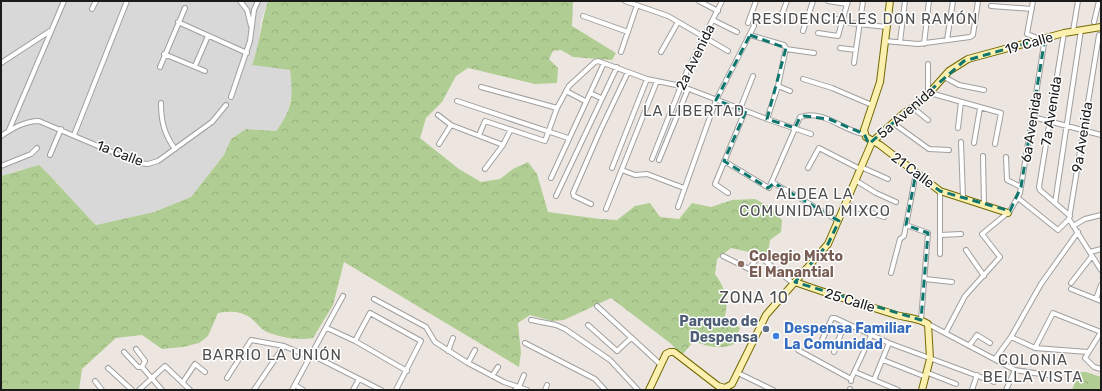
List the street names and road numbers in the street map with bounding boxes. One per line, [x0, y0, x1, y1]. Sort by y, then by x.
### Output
street label: 2a Avenida [672, 21, 719, 93]
street label: 19 Calle [1003, 28, 1055, 58]
street label: 7a Avenida [1038, 75, 1065, 147]
street label: 5a Avenida [874, 83, 939, 142]
street label: 6a Avenida [1018, 90, 1045, 164]
street label: 9a Avenida [1069, 101, 1096, 174]
street label: 1a Calle [94, 137, 146, 170]
street label: 21 Calle [888, 149, 938, 192]
street label: 25 Calle [823, 285, 877, 316]

